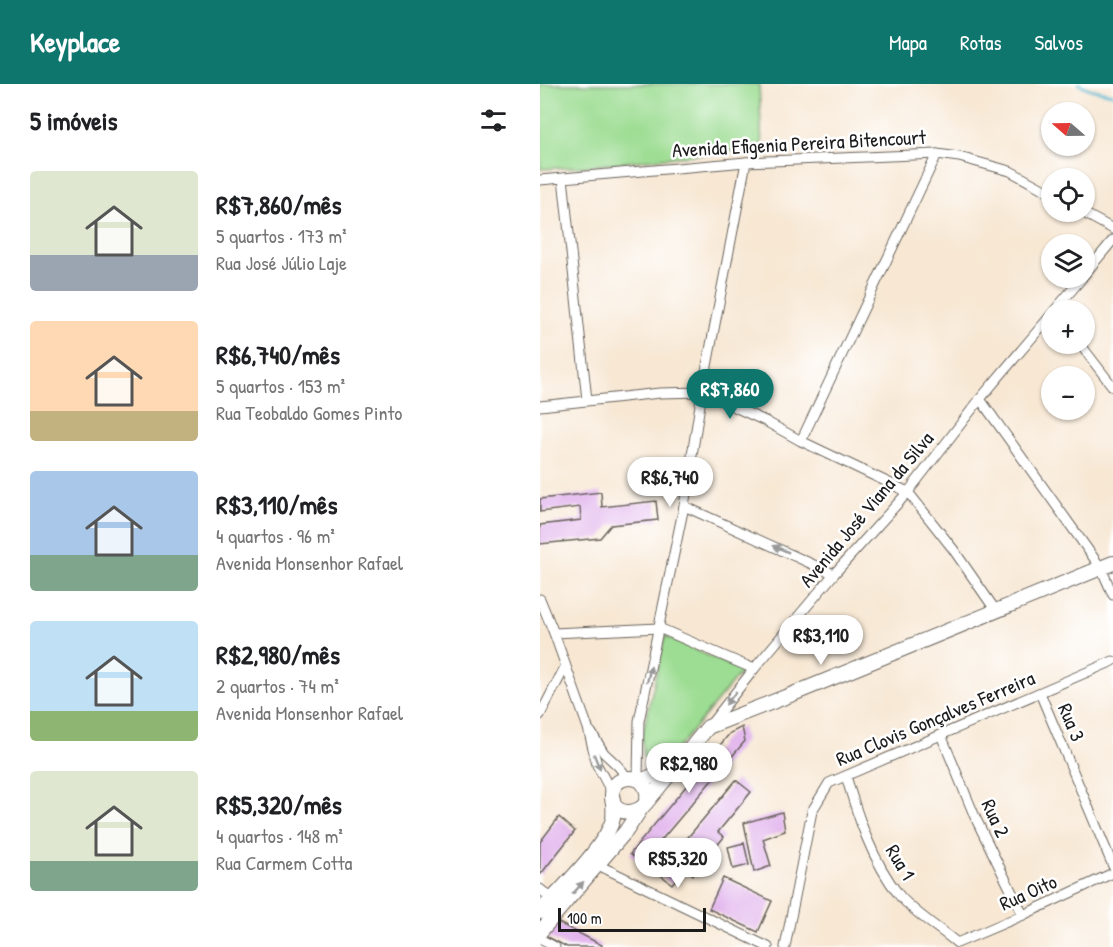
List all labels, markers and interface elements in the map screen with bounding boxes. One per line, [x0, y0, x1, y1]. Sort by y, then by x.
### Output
text: Keyplace [30, 23, 120, 61]
text: Mapa [889, 28, 927, 57]
text: Rotas [960, 28, 1002, 57]
text: Salvos [1035, 28, 1083, 57]
north arrow [1041, 102, 1095, 156]
map controls [1041, 102, 1095, 420]
text: 5 imóveis [30, 103, 118, 138]
icon: filters [477, 104, 510, 137]
street label: Avenida Efigenia Pereira Bitencourt [672, 123, 928, 163]
button: locate [1041, 168, 1095, 222]
text: R$7,860/mês [216, 187, 341, 222]
icon: home [78, 195, 150, 267]
text: 5 quartos · 173 m² [216, 222, 347, 249]
button: layers [1041, 234, 1095, 288]
text: Rua José Júlio Laje [216, 249, 347, 276]
button: + [1041, 300, 1095, 354]
text: R$6,740/mês [216, 337, 340, 372]
icon: home [78, 345, 150, 417]
button: − [1041, 366, 1095, 420]
pin: R$7,860 [675, 369, 785, 420]
text: 5 quartos · 153 m² [216, 372, 345, 399]
text: R$7,860 [701, 375, 759, 402]
text: Rua Teobaldo Gomes Pinto [216, 399, 402, 426]
street label: Avenida José Viana da Silva [793, 425, 939, 592]
pin: R$6,740 [615, 457, 725, 508]
text: R$6,740 [641, 463, 699, 490]
text: R$3,110/mês [216, 487, 337, 522]
icon: home [78, 495, 150, 567]
text: 4 quartos · 96 m² [216, 522, 335, 549]
one-way arrow [772, 545, 789, 554]
text: Avenida Monsenhor Rafael [216, 549, 403, 576]
pin: R$3,110 [766, 615, 876, 666]
text: R$3,110 [793, 621, 849, 648]
text: R$2,980/mês [216, 637, 340, 672]
icon: home [78, 645, 150, 717]
street label: Rua Clovis Gonçalves Ferreira [832, 664, 1039, 772]
one-way arrow [644, 665, 654, 684]
text: 2 quartos · 74 m² [216, 672, 339, 699]
one-way arrow [725, 690, 738, 706]
text: Avenida Monsenhor Rafael [216, 699, 403, 726]
street label: Rua 3 [1052, 699, 1092, 745]
pin: R$2,980 [634, 743, 744, 794]
text: R$2,980 [660, 749, 718, 776]
one-way arrow [593, 753, 602, 771]
text: R$5,320/mês [216, 787, 342, 822]
icon: home [78, 795, 150, 867]
street label: Rua 2 [976, 795, 1017, 842]
text: 4 quartos · 148 m² [216, 822, 343, 849]
pin: R$5,320 [623, 838, 733, 889]
street label: Rua 1 [880, 839, 922, 885]
text: R$5,320 [649, 844, 708, 871]
text: Rua Carmem Cotta [216, 849, 352, 876]
street label: Rua Oito [995, 867, 1061, 917]
one-way arrow [571, 881, 584, 896]
scale bar [558, 905, 706, 932]
text: 100 m [567, 907, 602, 929]

